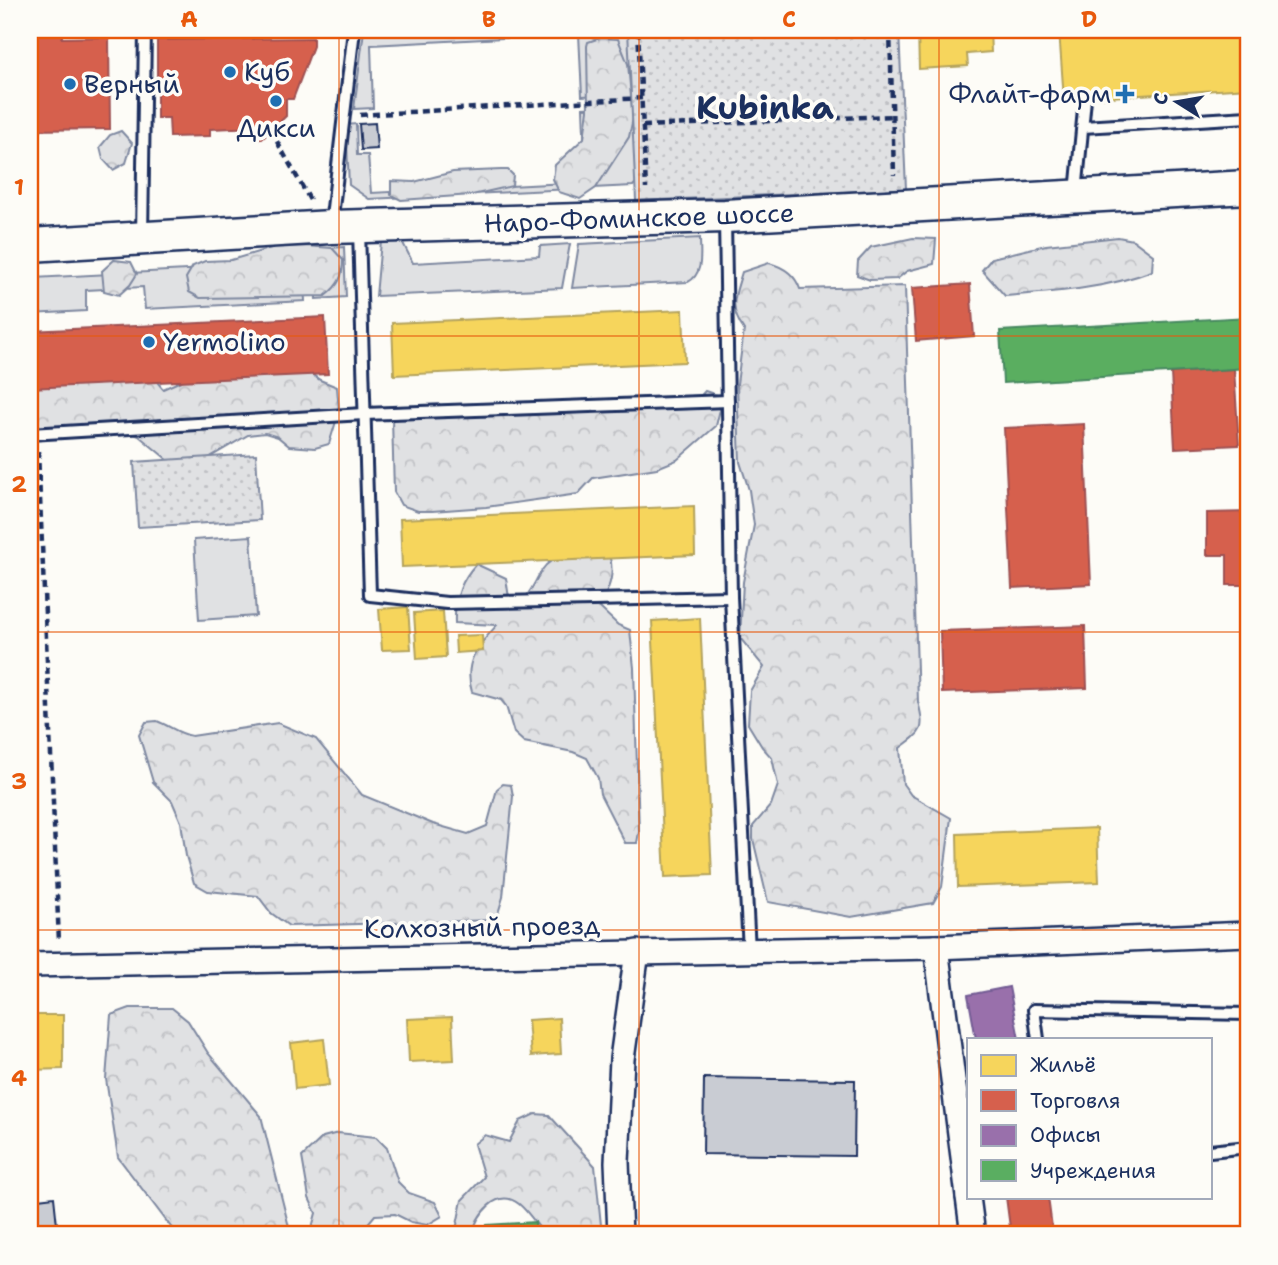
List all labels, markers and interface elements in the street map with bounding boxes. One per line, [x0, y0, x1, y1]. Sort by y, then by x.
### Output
text: A [180, 4, 198, 34]
text: B [482, 4, 496, 34]
text: C [782, 4, 796, 34]
text: D [1081, 4, 1097, 34]
place label: Куб [244, 54, 290, 89]
marker: Куб [222, 64, 238, 80]
place label: Верный [84, 66, 179, 101]
north arrow [1142, 66, 1212, 136]
marker: Верный [62, 76, 78, 92]
place label: Флайт-фарм [948, 76, 1111, 111]
district label: Kubinka [696, 85, 834, 130]
marker: Флайт-фарм [1117, 86, 1133, 102]
text: С [1147, 91, 1174, 107]
marker: Дикси [268, 93, 284, 109]
place label: Дикси [236, 110, 316, 145]
text: 1 [14, 172, 24, 202]
street label: Наро-Фоминское шоссе [483, 195, 795, 240]
place label: Yermolino [163, 324, 286, 359]
marker: Yermolino [141, 334, 157, 350]
text: 2 [11, 469, 27, 499]
text: 3 [11, 766, 27, 796]
street label: Колхозный проезд [363, 907, 601, 946]
legend [967, 1038, 1212, 1198]
text: Жильё [1030, 1051, 1096, 1079]
text: 4 [11, 1063, 27, 1093]
text: Торговля [1030, 1087, 1120, 1115]
text: Офисы [1030, 1121, 1101, 1149]
text: Учреждения [1030, 1157, 1156, 1185]

